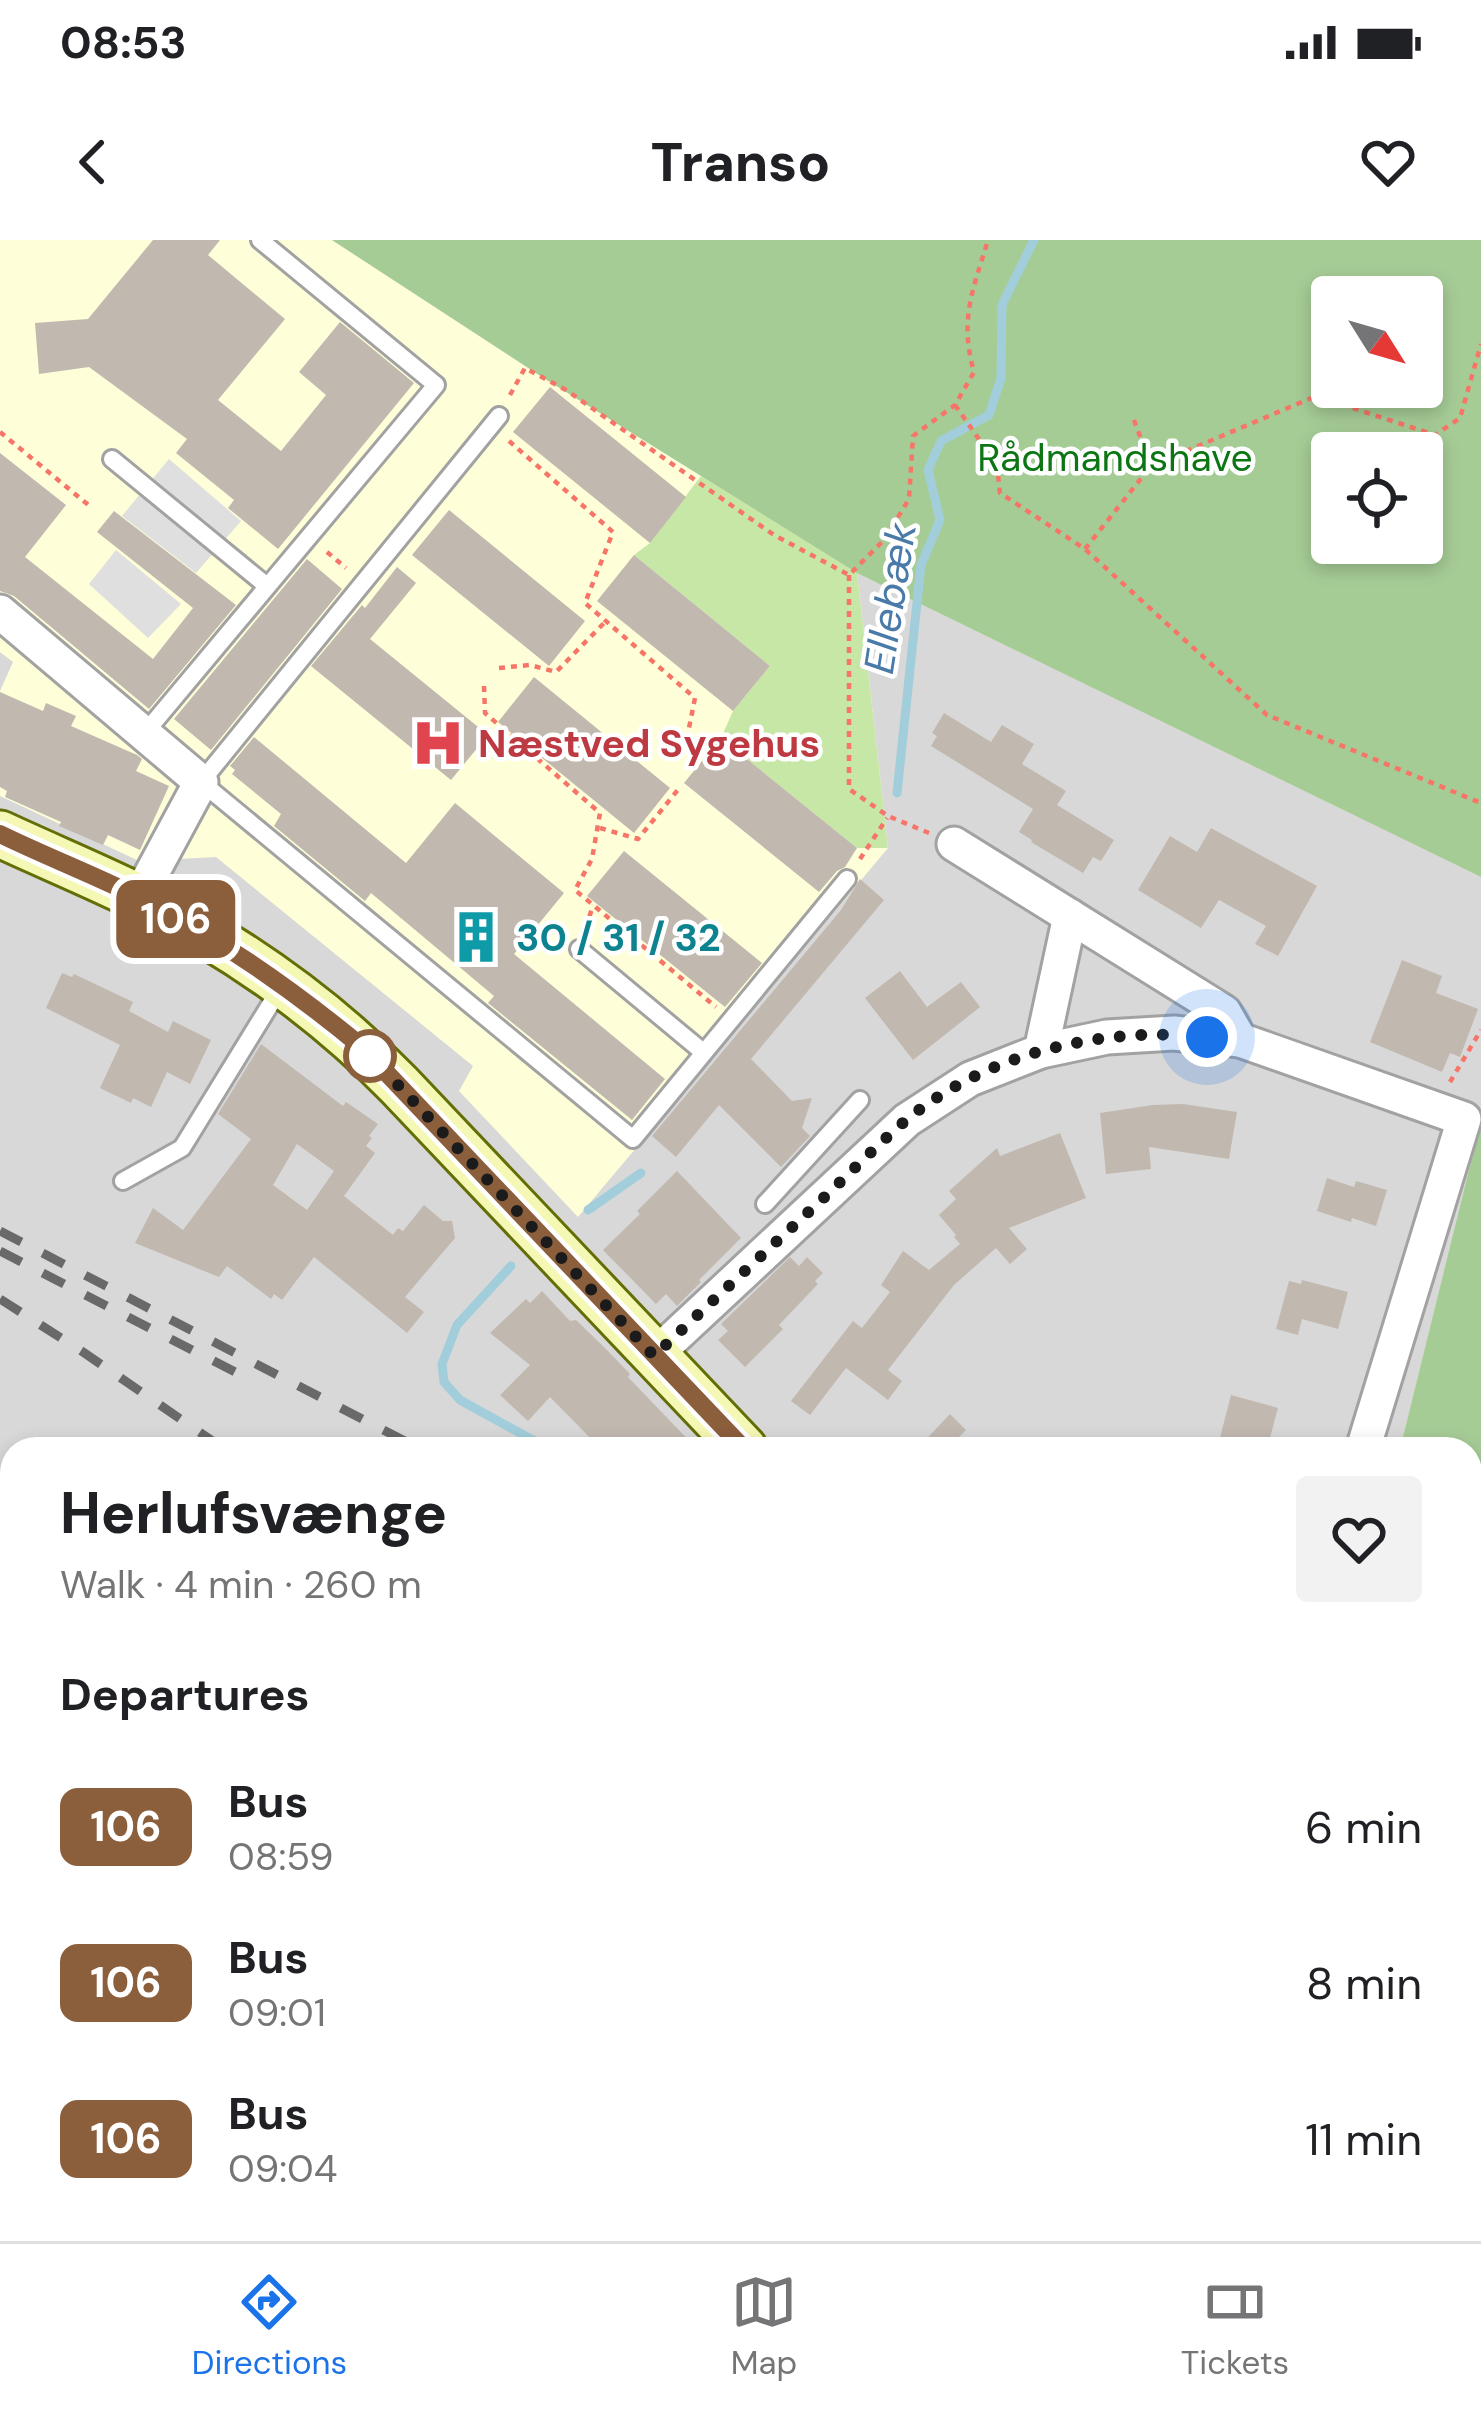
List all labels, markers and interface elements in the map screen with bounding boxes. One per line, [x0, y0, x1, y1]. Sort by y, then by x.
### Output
text: 08:53 [60, 13, 187, 72]
text: Transo [651, 127, 830, 198]
icon: back [60, 129, 126, 195]
icon: heart [1355, 129, 1421, 195]
north arrow [1311, 276, 1443, 408]
map controls [1311, 276, 1443, 564]
park label: Rådmandshave [977, 432, 1253, 483]
button: locate [1311, 432, 1443, 564]
water label: Ellebæk [851, 518, 929, 677]
hospital icon: Næstved Sygehus [409, 714, 467, 772]
place label: Næstved Sygehus [478, 718, 820, 769]
line badge: 106 [107, 880, 245, 958]
text: 106 [140, 891, 212, 946]
building icon: 30 / 31 / 32 [447, 908, 505, 966]
place label: 30 / 31 / 32 [516, 912, 720, 963]
your location [1177, 1007, 1237, 1067]
unlabelled marker [345, 1031, 395, 1081]
text: Herlufsvænge [60, 1476, 447, 1551]
button: heart [1296, 1476, 1422, 1602]
text: Walk · 4 min · 260 m [60, 1559, 422, 1610]
text: Departures [60, 1665, 309, 1724]
text: Bus [228, 1772, 308, 1831]
text: 6 min [1305, 1798, 1422, 1857]
text: 106 [90, 1799, 162, 1854]
text: 08:59 [228, 1831, 333, 1882]
text: Bus [228, 1928, 308, 1987]
text: 8 min [1306, 1954, 1422, 2013]
text: 106 [90, 1955, 162, 2010]
text: 09:01 [228, 1987, 326, 2038]
text: Bus [228, 2084, 308, 2143]
text: 11 min [1305, 2110, 1422, 2169]
text: 106 [90, 2111, 162, 2166]
text: 09:04 [228, 2143, 337, 2194]
tab: Directions [192, 2269, 347, 2384]
tab: Map [731, 2269, 797, 2384]
tab: Tickets [1181, 2269, 1289, 2384]

